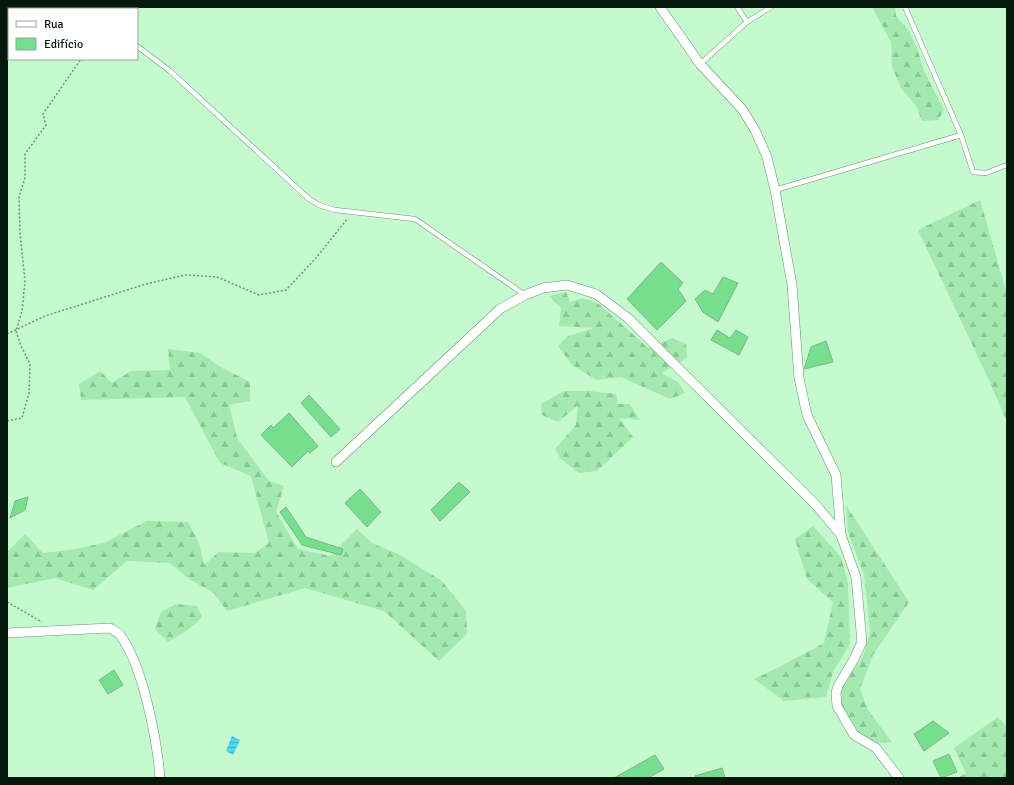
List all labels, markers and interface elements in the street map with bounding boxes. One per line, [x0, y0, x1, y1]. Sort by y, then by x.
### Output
legend [8, 8, 138, 60]
text: Rua [44, 17, 64, 32]
text: Edifício [44, 37, 83, 52]

